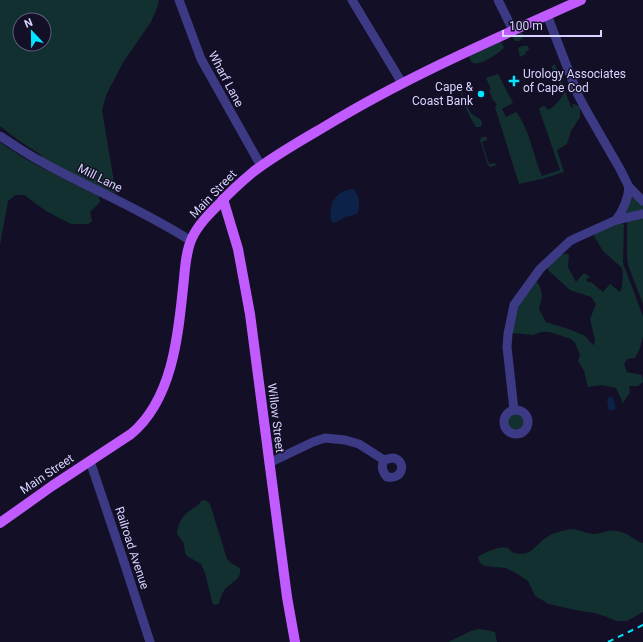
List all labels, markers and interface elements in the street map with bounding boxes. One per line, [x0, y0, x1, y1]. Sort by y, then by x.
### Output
north arrow [12, 12, 52, 52]
scale bar [503, 12, 601, 38]
text: N [22, 16, 35, 31]
text: 100 m [509, 19, 543, 33]
street label: Wharf Lane [205, 49, 247, 109]
place label: Urology Associates of Cape Cod [523, 67, 626, 95]
marker: Urology Associates of Cape Cod [508, 75, 520, 87]
place label: Cape & Coast Bank [412, 80, 474, 108]
marker: Cape & Coast Bank [476, 89, 486, 99]
street label: Mill Lane [75, 161, 125, 195]
street label: Main Street [187, 167, 239, 221]
street label: Willow Street [265, 382, 287, 454]
street label: Main Street [18, 451, 76, 497]
street label: Railroad Avenue [112, 505, 152, 591]

